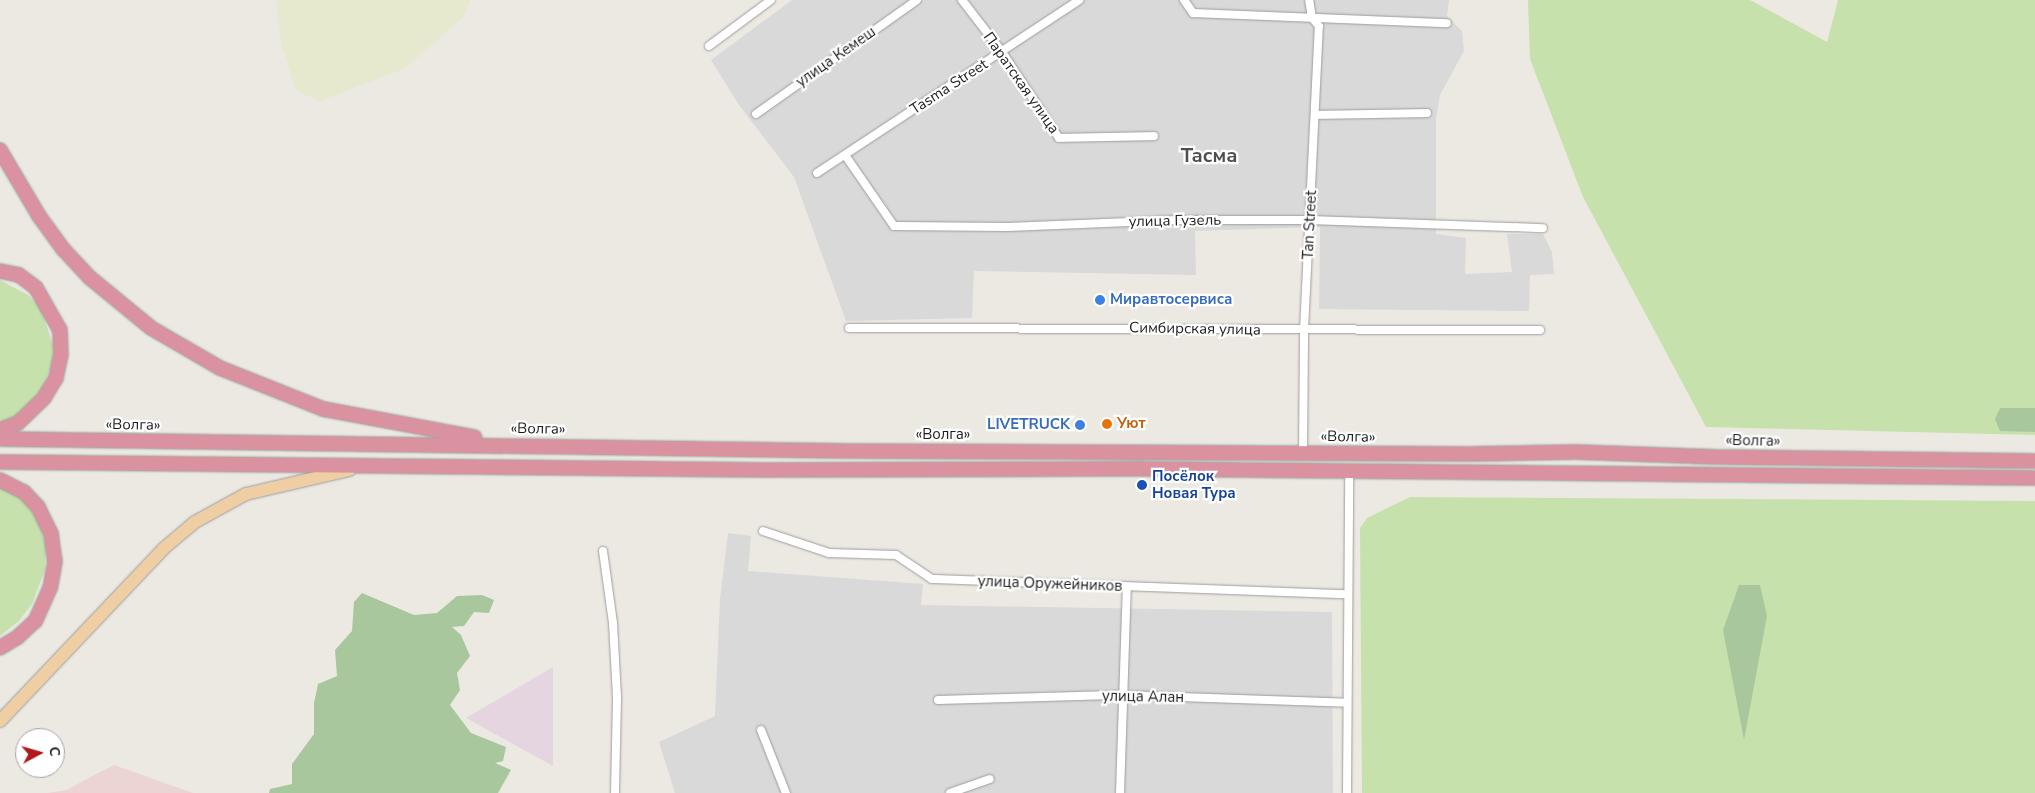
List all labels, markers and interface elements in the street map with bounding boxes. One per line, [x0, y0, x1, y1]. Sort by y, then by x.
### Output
street label: улица Кемеш [793, 23, 879, 91]
street label: Паратская улица [979, 29, 1063, 137]
street label: Tasma Street [907, 55, 991, 119]
district label: Тасма [1181, 143, 1237, 167]
street label: Tan Street [1299, 190, 1321, 260]
street label: улица Гузель [1129, 211, 1221, 231]
place label: Миравтосервиса [1110, 291, 1232, 309]
marker: Миравтосервиса [1094, 294, 1106, 306]
street label: Симбирская улица [1129, 319, 1261, 339]
place label: Уют [1117, 415, 1145, 433]
street label: «Волга» [105, 416, 161, 434]
place label: LIVETRUCK [987, 416, 1070, 434]
marker: Уют [1101, 418, 1113, 430]
marker: LIVETRUCK [1074, 419, 1086, 431]
street label: «Волга» [510, 420, 566, 438]
street label: «Волга» [916, 426, 970, 444]
street label: «Волга» [1320, 428, 1376, 446]
street label: «Волга» [1725, 432, 1781, 450]
place label: Посёлок Новая Тура [1152, 467, 1236, 502]
marker: Посёлок Новая Тура [1136, 479, 1148, 491]
street label: улица Оружейников [977, 572, 1123, 596]
street label: улица Алан [1102, 687, 1184, 707]
north arrow [15, 728, 65, 778]
text: С [44, 746, 64, 757]

